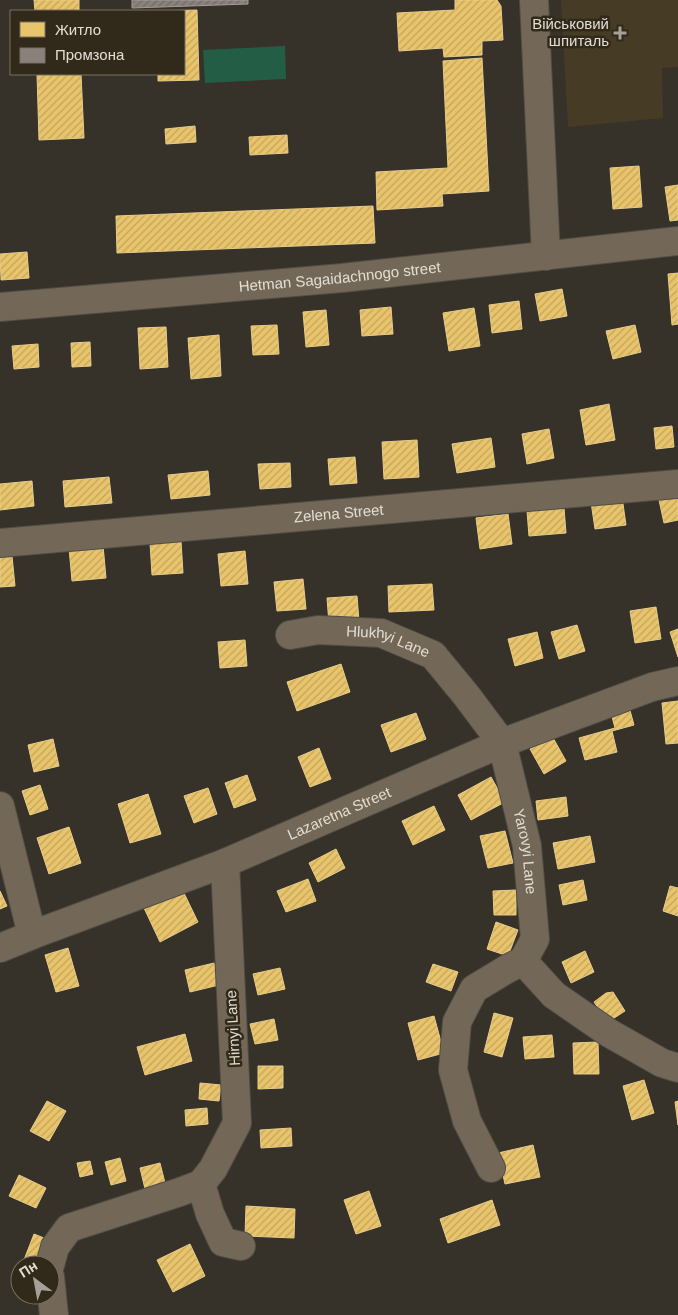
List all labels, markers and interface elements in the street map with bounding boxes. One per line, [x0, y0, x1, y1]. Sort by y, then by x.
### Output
legend [10, 10, 185, 75]
place label: Військовий шпиталь [532, 15, 609, 49]
text: Житло [55, 21, 101, 38]
marker: Військовий шпиталь [613, 26, 627, 40]
text: Промзона [55, 46, 125, 63]
street label: Hetman Sagaidachnogo street [238, 258, 442, 295]
street label: Zelena Street [293, 501, 385, 525]
street label: Hlukhyi Lane [346, 622, 432, 661]
street label: Lazaretna Street [285, 783, 394, 843]
street label: Yarovyi Lane [510, 807, 540, 895]
street label: Hirnyi Lane [222, 990, 243, 1066]
north arrow [10, 1255, 60, 1305]
text: Пн [16, 1257, 40, 1281]

